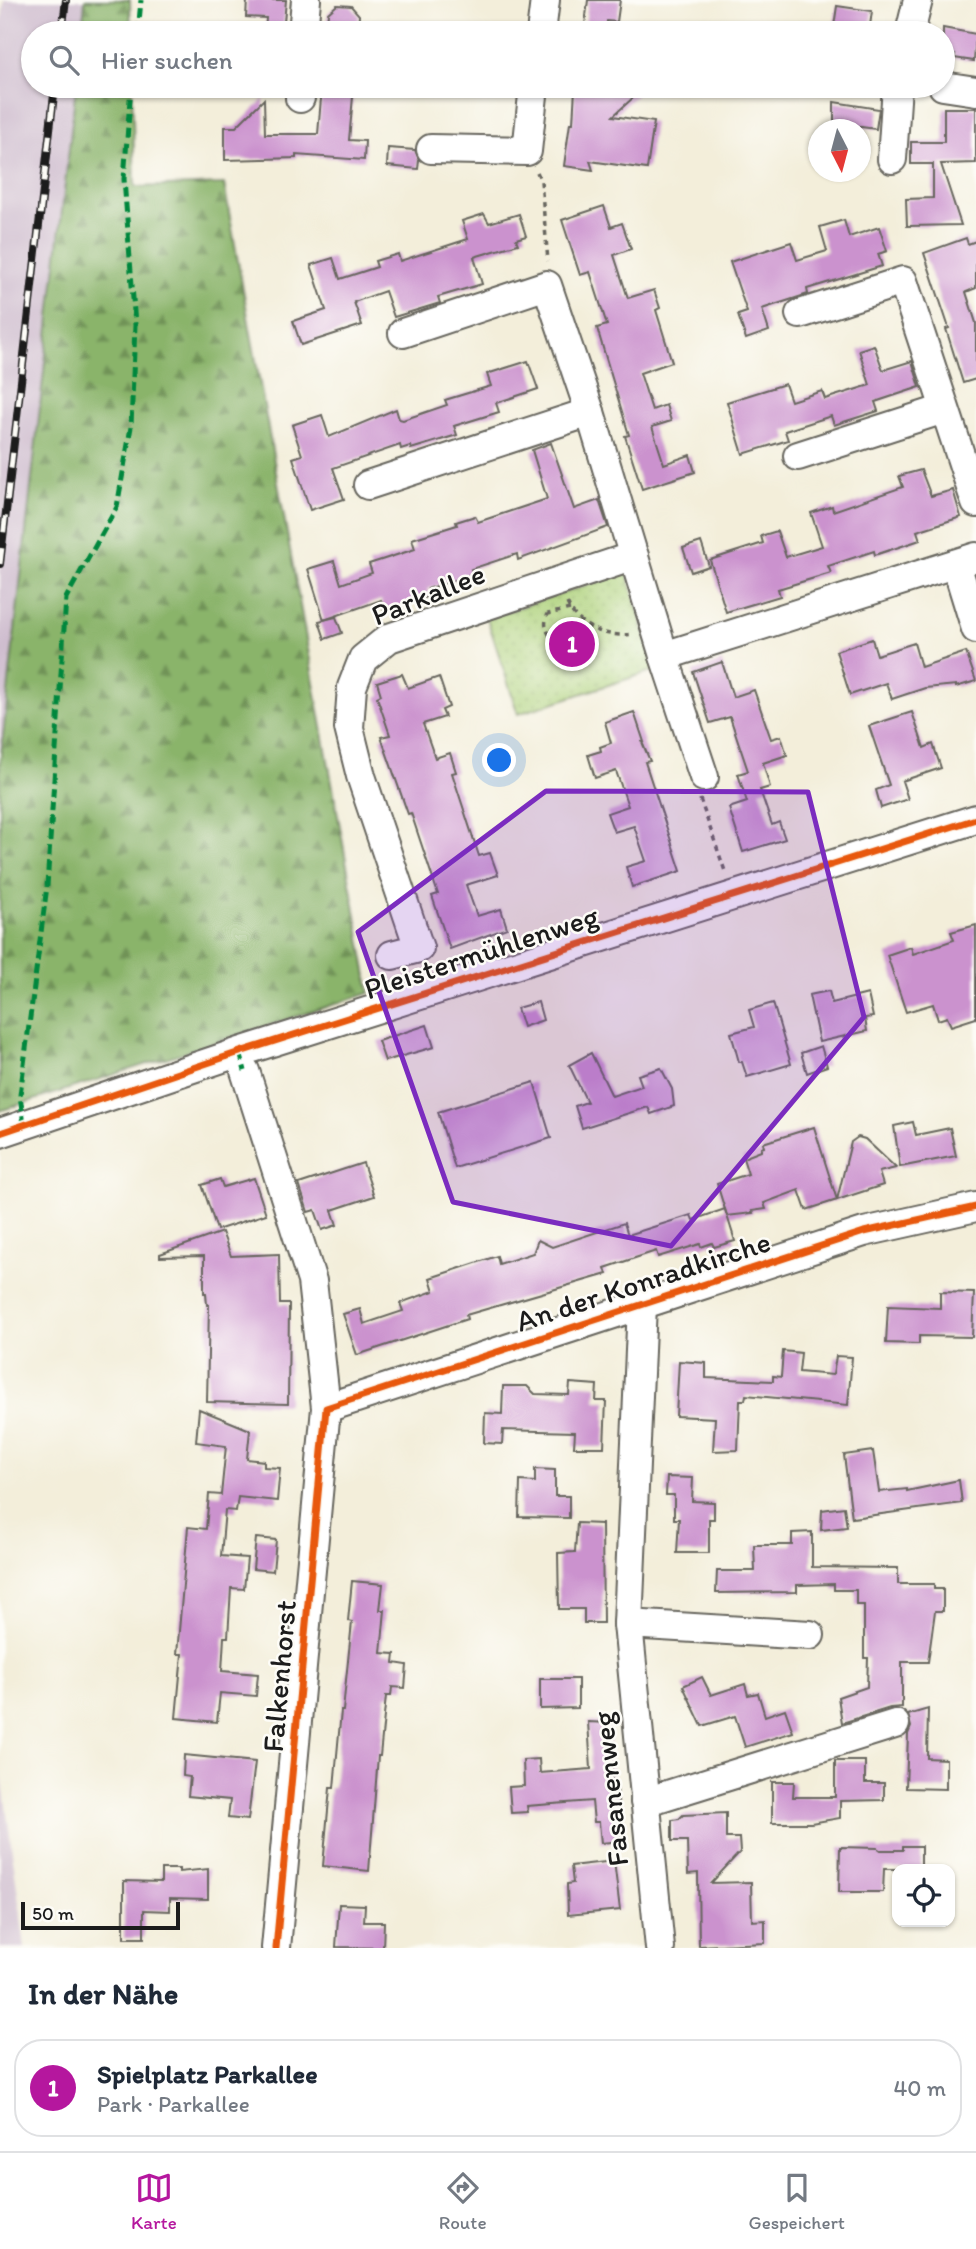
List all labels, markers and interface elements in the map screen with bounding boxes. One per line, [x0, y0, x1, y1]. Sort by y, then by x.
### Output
search box [21, 21, 955, 98]
icon: search [45, 41, 83, 79]
text: Hier suchen [101, 44, 233, 76]
north arrow [808, 119, 871, 182]
street label: Parkallee [366, 554, 490, 634]
pin: 1 [549, 618, 595, 670]
your location [482, 743, 516, 777]
street label: Pleistermühlenweg [359, 896, 603, 1007]
street label: An der Konradkirche [511, 1222, 775, 1340]
street label: Falkenhorst [254, 1598, 304, 1754]
street label: Fasanenweg [583, 1709, 637, 1868]
map controls [892, 1864, 955, 1927]
button: locate [892, 1864, 955, 1927]
scale bar [21, 1899, 180, 1931]
text: 50 m [32, 1902, 74, 1925]
text: In der Nähe [28, 1975, 178, 2012]
text: Spielplatz Parkallee [97, 2058, 318, 2090]
text: 1 [48, 2074, 58, 2102]
text: 40 m [893, 2074, 946, 2102]
text: Park · Parkallee [97, 2090, 250, 2118]
tab: Karte [131, 2169, 177, 2234]
tab: Route [439, 2169, 487, 2234]
tab: Gespeichert [749, 2169, 845, 2234]

